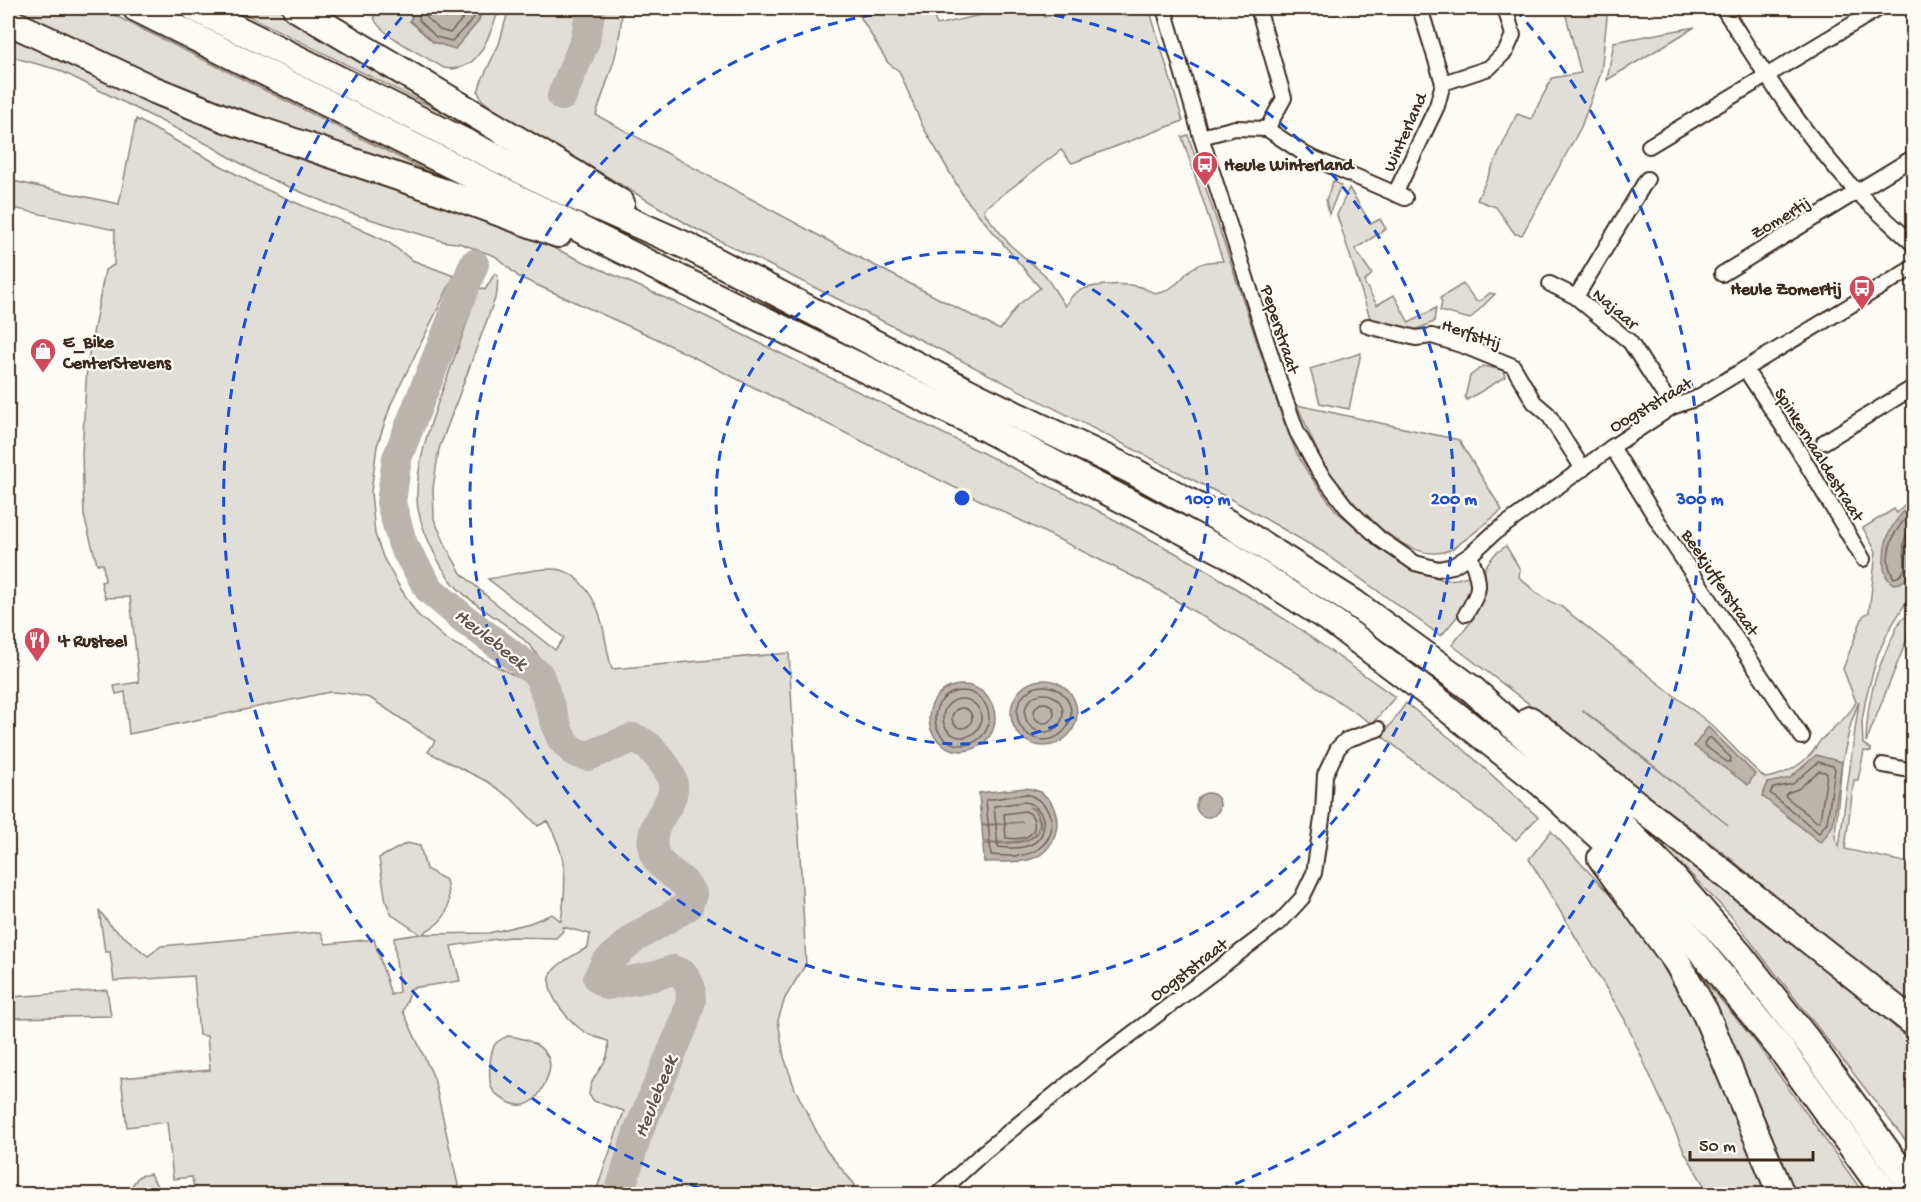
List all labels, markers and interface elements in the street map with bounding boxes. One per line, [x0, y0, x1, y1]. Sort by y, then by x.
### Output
street label: Winterland [1380, 89, 1434, 176]
bus stop icon: Heule Winterland [1190, 149, 1220, 187]
place label: Heule Winterland [1224, 156, 1356, 177]
street label: Zomertij [1748, 193, 1815, 245]
bus stop icon: Heule Zomertij [1847, 273, 1877, 311]
place label: Heule Zomertij [1731, 280, 1842, 301]
street label: Peperstraat [1254, 282, 1303, 378]
street label: Najaar [1587, 285, 1643, 336]
street label: Herfsttij [1438, 315, 1504, 355]
place label: E_Bike CenterStevens [62, 333, 172, 375]
shop icon: E_Bike CenterStevens [28, 336, 58, 374]
street label: Oogststraat [1606, 373, 1698, 438]
street label: Spinkernaaldestraat [1768, 385, 1868, 527]
centre of rings [952, 488, 972, 508]
text: 100 m [1185, 490, 1231, 511]
text: 200 m [1431, 490, 1477, 511]
text: 300 m [1676, 490, 1724, 511]
street label: Beekjufferstraat [1675, 525, 1763, 642]
water label: Heulebeek [449, 605, 532, 678]
restaurant icon: 't Rusteel [22, 625, 52, 663]
place label: 't Rusteel [57, 632, 128, 653]
street label: Oogststraat [1146, 934, 1234, 1007]
water label: Heulebeek [630, 1051, 685, 1141]
scale bar [1690, 1124, 1813, 1162]
text: 50 m [1699, 1137, 1736, 1158]

